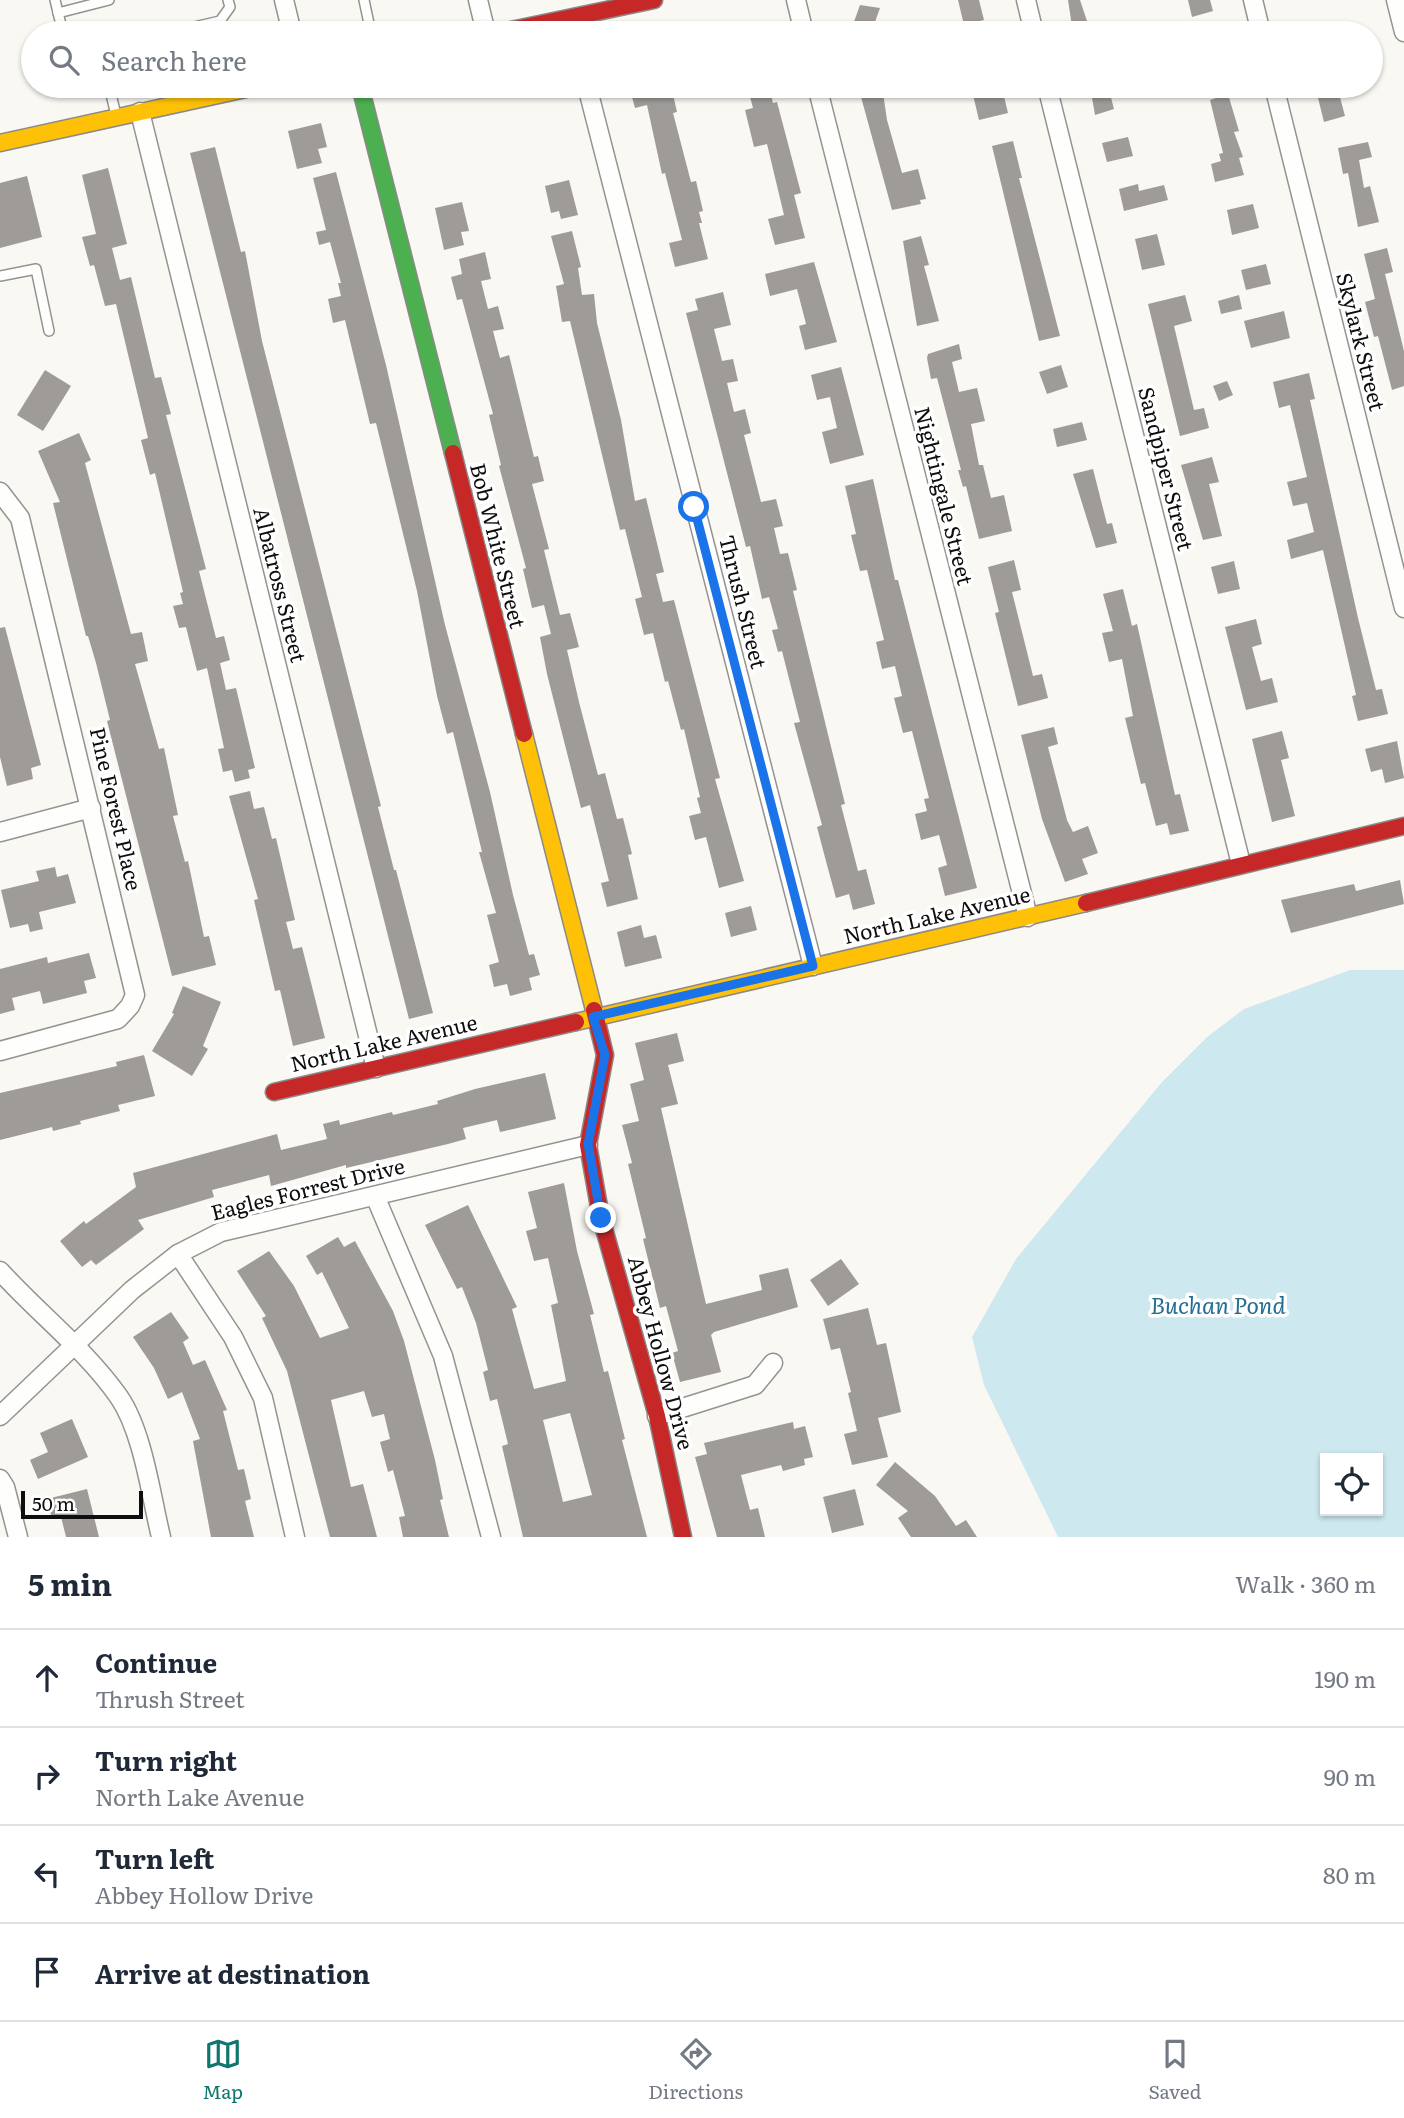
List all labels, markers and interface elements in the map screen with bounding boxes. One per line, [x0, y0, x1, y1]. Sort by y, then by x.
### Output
search box [21, 21, 1383, 98]
text: Search here [101, 40, 247, 79]
icon: search [45, 41, 83, 79]
street label: Skylark Street [1330, 269, 1395, 414]
street label: Sandpiper Street [1132, 383, 1203, 554]
street label: Nightingale Street [908, 403, 983, 588]
street label: Bob White Street [464, 460, 535, 632]
route start [678, 491, 709, 522]
street label: Albatross Street [247, 504, 316, 666]
street label: Thrush Street [713, 531, 776, 672]
street label: Pine Forest Place [84, 724, 151, 893]
street label: North Lake Avenue [840, 877, 1033, 950]
street label: North Lake Avenue [287, 1005, 480, 1078]
street label: Eagles Forrest Drive [207, 1148, 408, 1227]
route end [585, 1202, 616, 1233]
street label: Abbey Hollow Drive [622, 1252, 703, 1453]
water label: Buchan Pond [1150, 1287, 1287, 1321]
map controls [1320, 1453, 1383, 1516]
button: locate [1320, 1453, 1383, 1516]
scale bar [21, 1488, 144, 1520]
text: 50 m [32, 1489, 75, 1517]
text: 5 min [28, 1561, 112, 1605]
text: Walk · 360 m [1235, 1566, 1376, 1600]
text: Continue [95, 1642, 217, 1681]
icon: ahead [28, 1659, 66, 1697]
text: 190 m [1314, 1661, 1376, 1695]
text: Thrush Street [95, 1681, 245, 1715]
text: Turn right [95, 1740, 237, 1779]
icon: right [28, 1757, 66, 1795]
text: 90 m [1324, 1759, 1376, 1793]
text: North Lake Avenue [95, 1779, 304, 1813]
text: Turn left [95, 1838, 214, 1877]
icon: left [28, 1855, 66, 1893]
text: 80 m [1323, 1857, 1376, 1891]
text: Abbey Hollow Drive [95, 1877, 314, 1911]
icon: arrive [28, 1953, 66, 1991]
text: Arrive at destination [95, 1953, 370, 1992]
tab: Map [203, 2035, 243, 2105]
tab: Directions [648, 2035, 743, 2105]
tab: Saved [1148, 2035, 1201, 2105]

